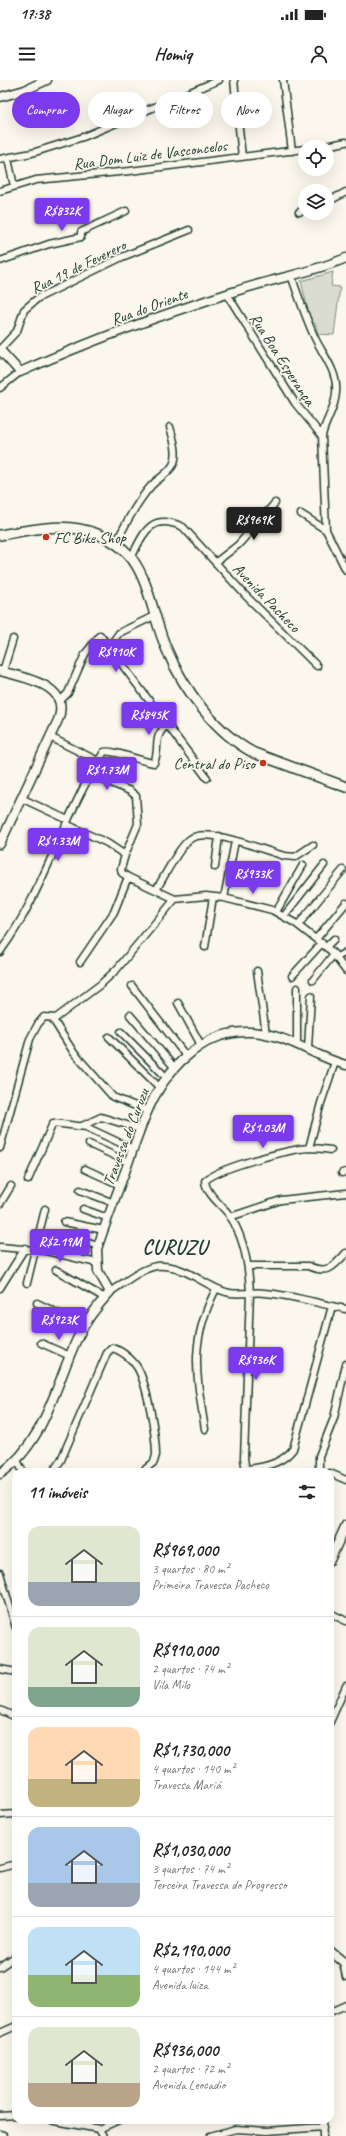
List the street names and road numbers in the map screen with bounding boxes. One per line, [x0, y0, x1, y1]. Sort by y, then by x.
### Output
street label: Rua Dom Luiz de Vasconcelos [72, 135, 230, 174]
street label: Rua 19 de Feverero [28, 234, 131, 298]
street label: Rua do Oriente [108, 283, 192, 330]
street label: Rua Boa Esperança [245, 309, 320, 410]
street label: Avenida Pacheco [228, 559, 305, 638]
street label: Travessa do Curuzu [98, 1085, 154, 1189]

